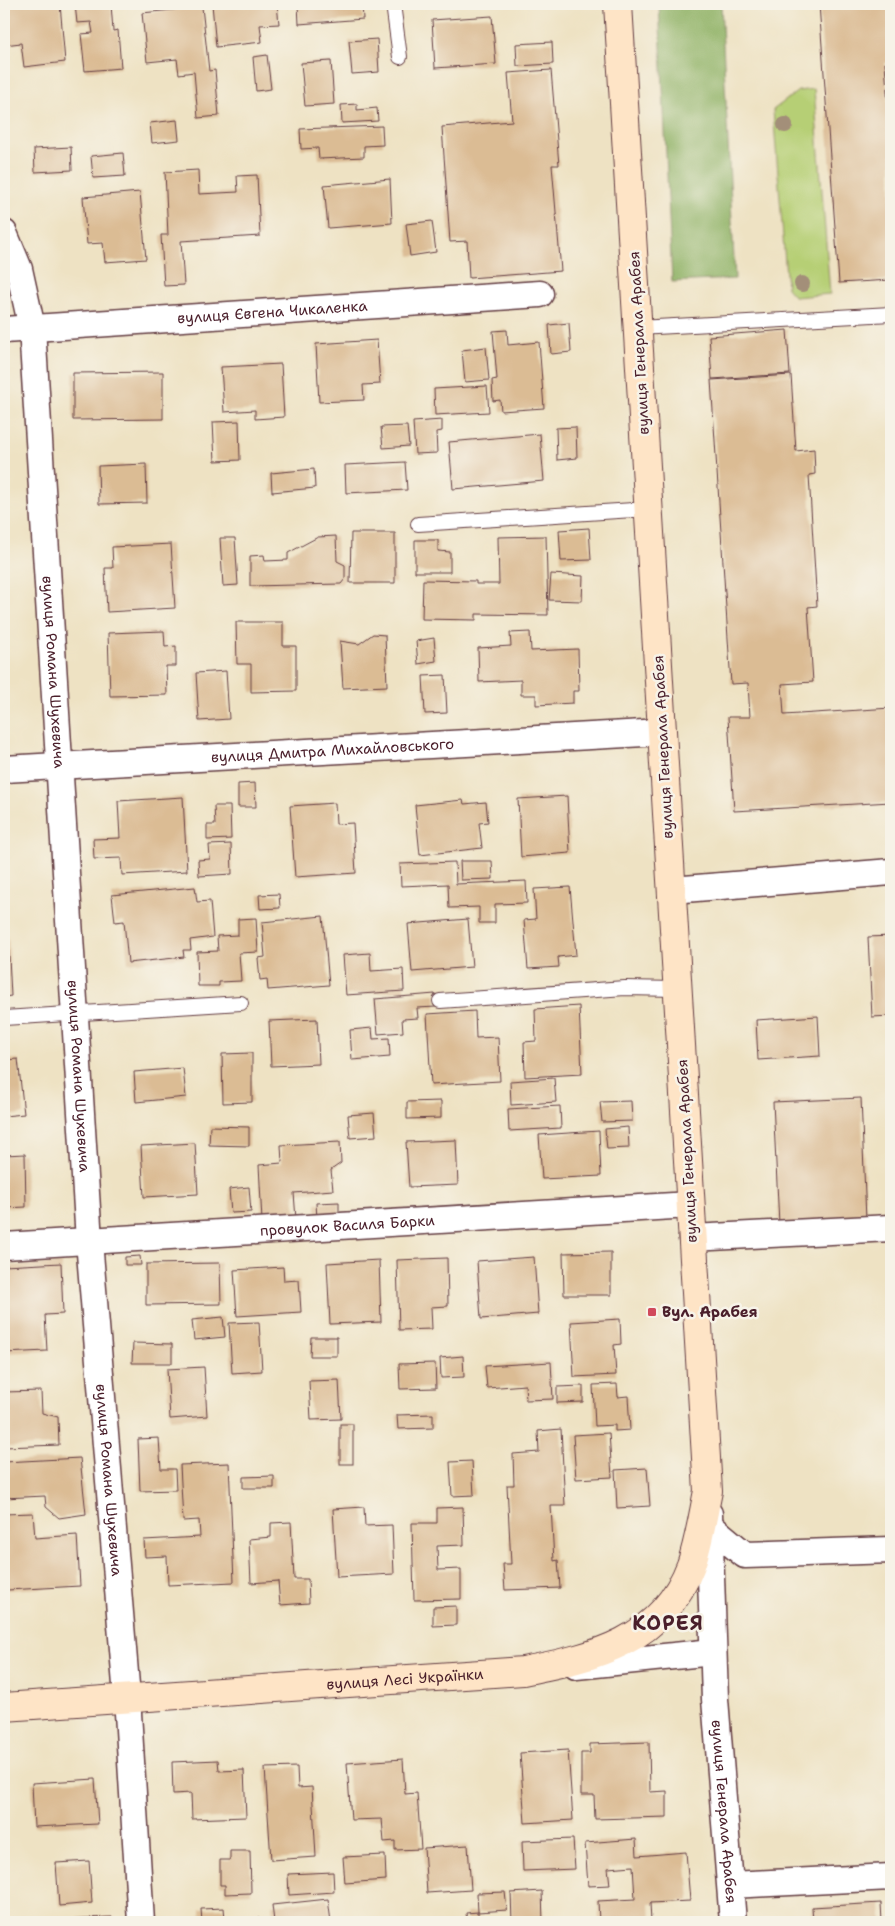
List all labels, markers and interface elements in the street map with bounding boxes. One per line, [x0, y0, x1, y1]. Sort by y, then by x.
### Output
street label: вулиця Генерала Арабея [624, 251, 654, 435]
street label: вулиця Євгена Чикаленка [177, 296, 369, 328]
street label: вулиця Романа Шухевича [37, 575, 70, 769]
street label: вулиця Генерала Арабея [648, 655, 678, 839]
street label: вулиця Дмитра Михайловського [210, 734, 455, 767]
street label: вулиця Романа Шухевича [63, 979, 95, 1174]
street label: вулиця Генерала Арабея [672, 1059, 702, 1243]
street label: провулок Василя Барки [259, 1210, 436, 1241]
place label: Вул. Арабея [662, 1302, 758, 1322]
marker: Вул. Арабея [646, 1306, 658, 1318]
street label: вулиця Романа Шухевича [91, 1383, 127, 1578]
district label: КОРЕЯ [632, 1610, 704, 1636]
street label: вулиця Лесі Українки [326, 1664, 484, 1695]
street label: вулиця Генерала Арабея [707, 1719, 741, 1904]

